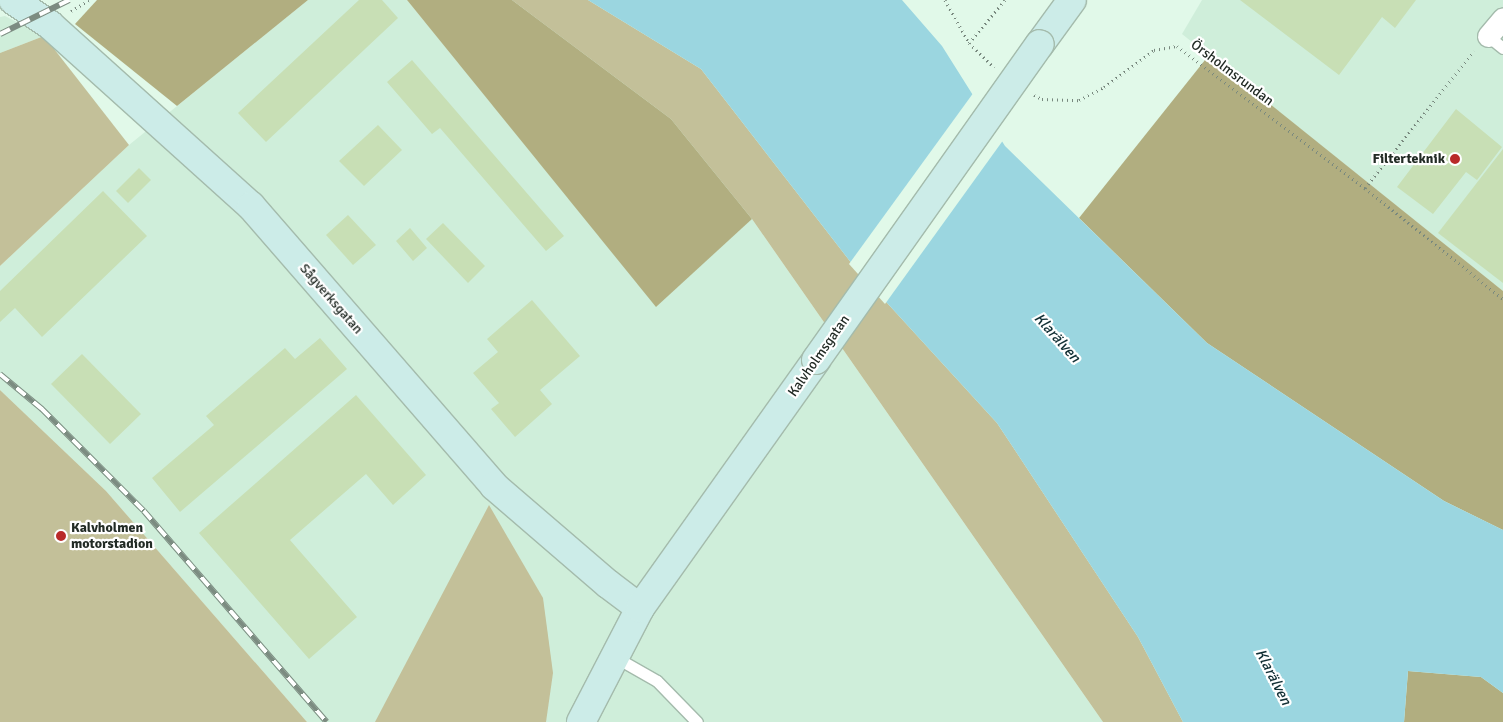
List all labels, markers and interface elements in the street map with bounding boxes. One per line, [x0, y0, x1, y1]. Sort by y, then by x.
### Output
street label: Örsholmsrundan [1187, 36, 1277, 110]
place label: Filterteknik [1372, 151, 1445, 167]
marker: Filterteknik [1449, 153, 1461, 165]
street label: Sågverksgatan [296, 260, 366, 338]
water label: Klarälven [1030, 309, 1084, 367]
street label: Kalvholmsgatan [785, 312, 853, 400]
place label: Kalvholmen motorstadion [71, 520, 153, 552]
marker: Kalvholmen motorstadion [55, 530, 67, 542]
water label: Klarälven [1251, 646, 1295, 708]

